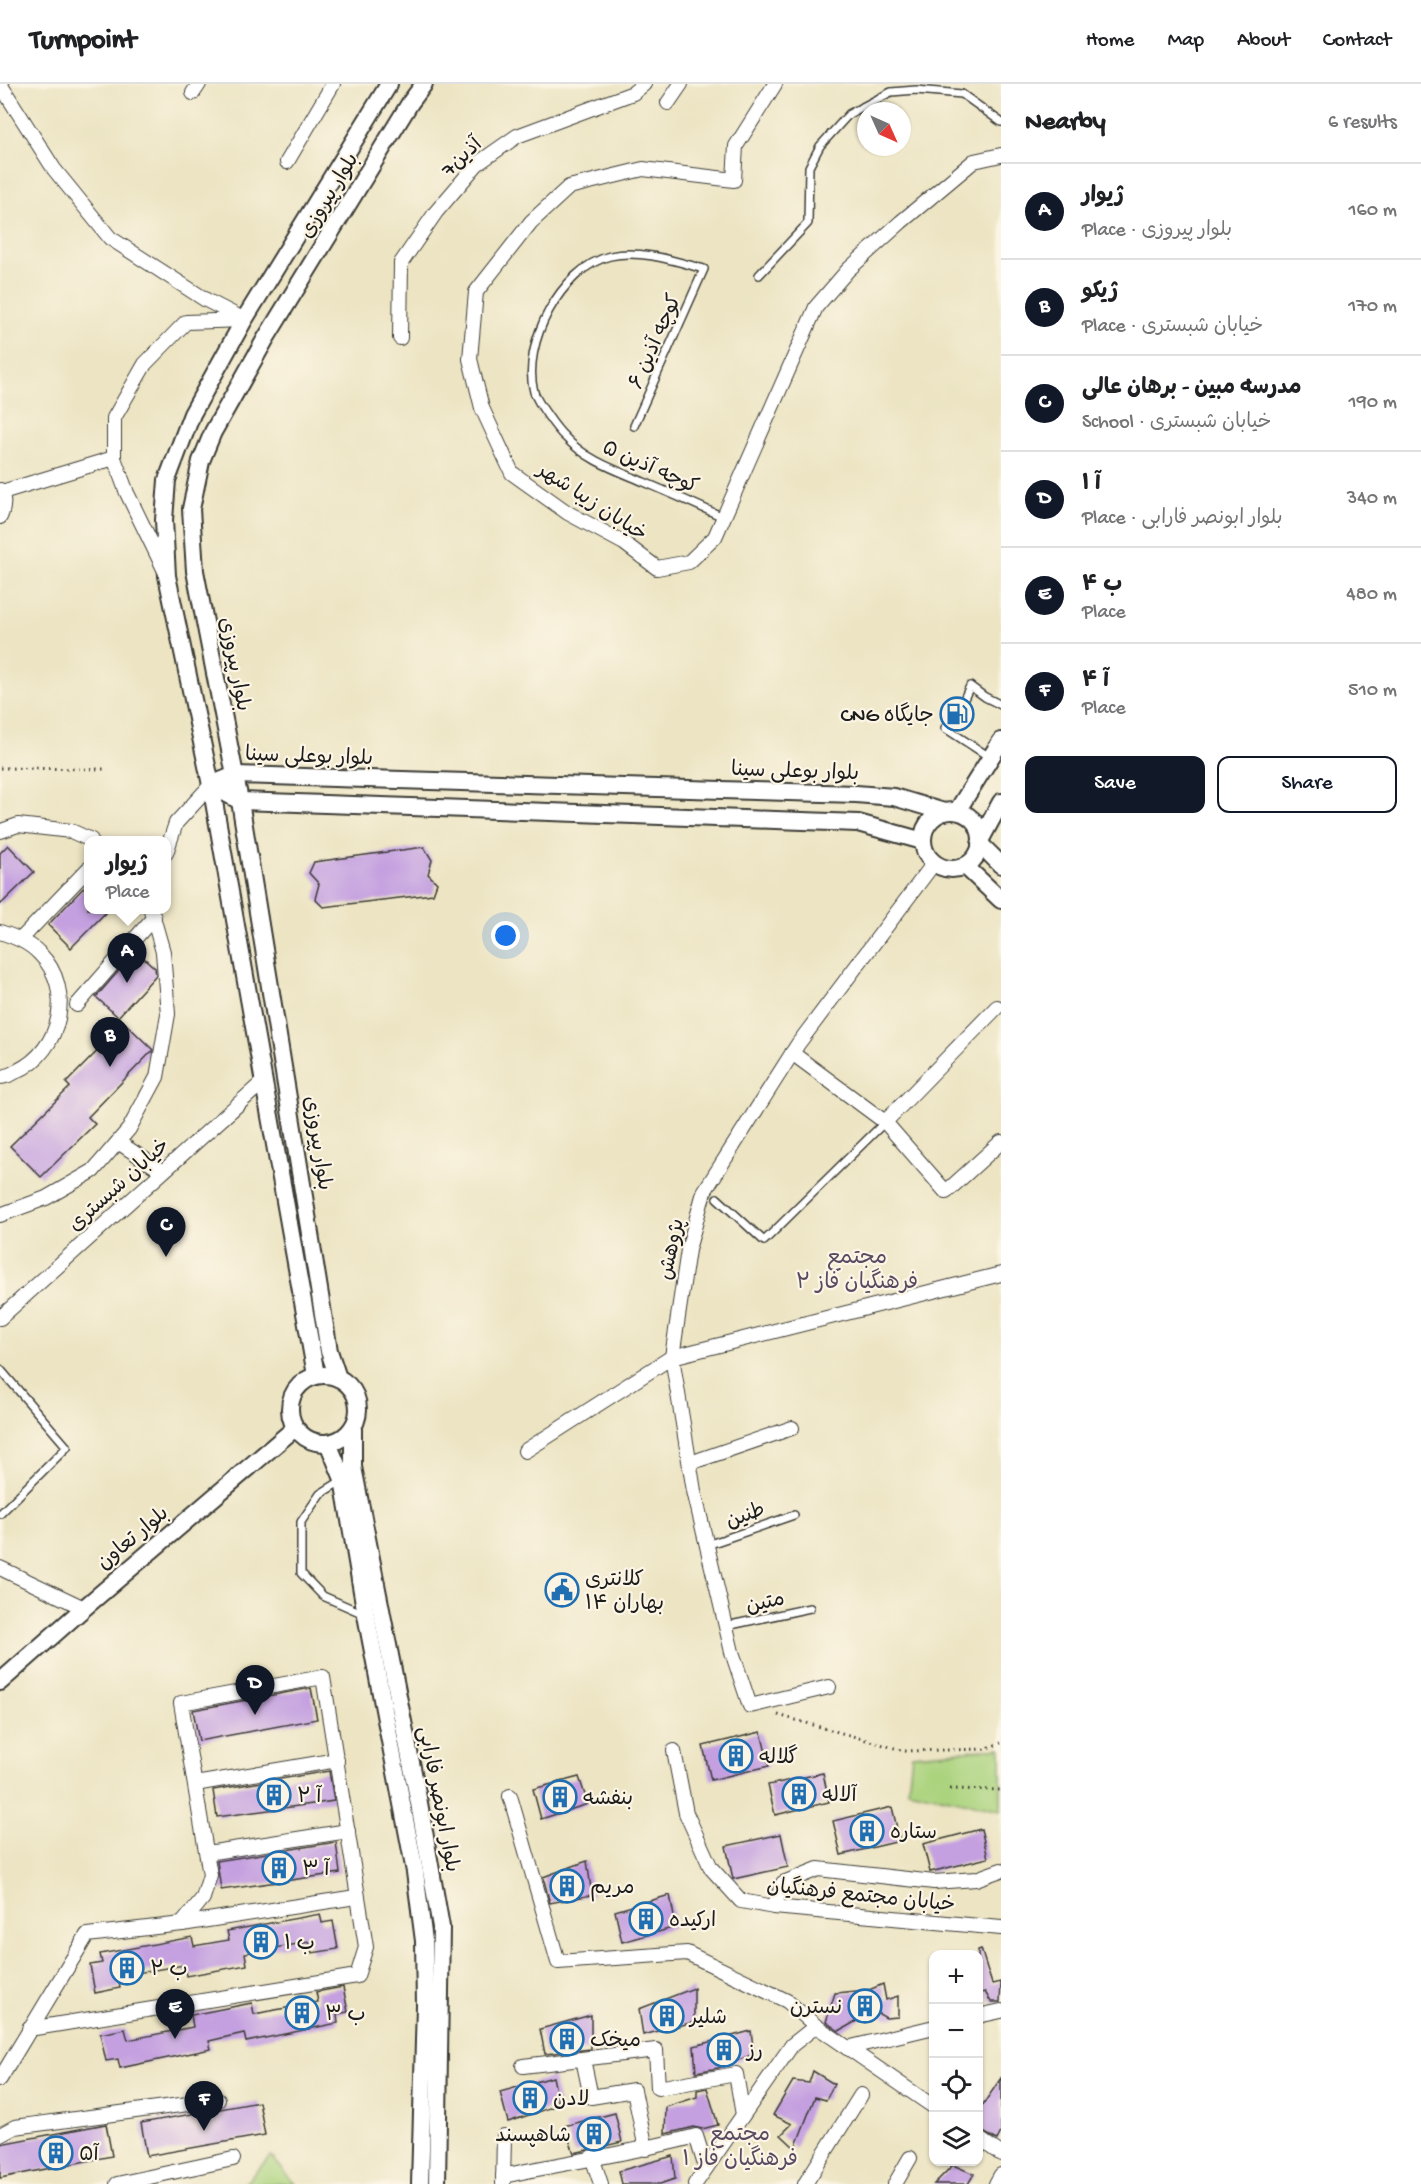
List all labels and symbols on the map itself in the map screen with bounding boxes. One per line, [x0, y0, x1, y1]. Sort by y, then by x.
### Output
north arrow [857, 102, 911, 156]
street label: آذین7 [436, 132, 489, 184]
street label: بلوار پیروزی [296, 150, 366, 244]
street label: کوچه آذین ۶ [623, 290, 689, 394]
street label: کوچه آذین ۵ [598, 435, 702, 502]
street label: خیابان زیبا شهر [530, 458, 650, 549]
street label: بلوار پیروزی [211, 616, 254, 714]
fuel station icon: CNG جایگاه [939, 696, 975, 732]
place label: CNG جایگاه [840, 702, 934, 730]
street label: بلوار بوعلی سینا [244, 744, 373, 773]
street label: بلوار بوعلی سینا [730, 759, 859, 788]
your location [491, 921, 520, 950]
pin: A [108, 934, 146, 983]
pin: B [90, 1018, 130, 1067]
street label: بلوار پیروزی [296, 1095, 335, 1193]
street label: خیابان شبستری [64, 1135, 176, 1239]
pin: C [146, 1208, 186, 1257]
street label: پژوهش [655, 1217, 692, 1283]
district label: مجتمع فرهنگیان فاز ۲ [796, 1246, 918, 1297]
street label: طنین [723, 1499, 769, 1536]
street label: بلوار تعاون [93, 1502, 175, 1577]
place label: کلانتری ۱۴ بهاران [585, 1569, 664, 1618]
public building icon: کلانتری ۱۴ بهاران [544, 1572, 580, 1608]
street label: متین [744, 1588, 787, 1621]
pin: D [236, 1666, 274, 1715]
street label: بلوار ابونصر فارابی [410, 1725, 463, 1875]
building icon: گلاله [718, 1738, 754, 1774]
place label: گلاله [759, 1744, 798, 1772]
building icon: آلاله [781, 1776, 817, 1812]
building icon: آ ۲ [256, 1777, 292, 1813]
building icon: بنفشه [542, 1779, 578, 1815]
place label: آلاله [822, 1783, 857, 1810]
place label: آ ۲ [297, 1784, 322, 1811]
place label: بنفشه [583, 1788, 633, 1813]
building icon: ستاره [849, 1813, 885, 1849]
place label: ستاره [890, 1822, 937, 1847]
building icon: آ ۳ [261, 1850, 297, 1886]
place label: آ ۳ [302, 1857, 330, 1884]
building icon: مریم [549, 1868, 585, 1904]
street label: خیابان مجتمع فرهنگیان [765, 1872, 957, 1920]
place label: مریم [590, 1877, 634, 1902]
building icon: ارکیده [628, 1901, 664, 1937]
place label: ارکیده [669, 1910, 716, 1935]
building icon: ب ۱ [243, 1924, 279, 1960]
place label: ب ۱ [284, 1933, 315, 1958]
building icon: ب ۲ [109, 1950, 145, 1986]
place label: ب ۲ [150, 1959, 188, 1984]
building icon: نسترن [847, 1988, 883, 2024]
pin: E [156, 1990, 195, 2039]
building icon: ب ۳ [284, 1995, 320, 2031]
place label: نسترن [790, 1997, 842, 2022]
building icon: شلیر [649, 1998, 685, 2034]
place label: ب ۳ [325, 2004, 366, 2029]
place label: شلیر [688, 2007, 727, 2032]
building icon: میخک [549, 2021, 585, 2057]
place label: میخک [590, 2030, 641, 2055]
building icon: رز [706, 2032, 742, 2068]
place label: رز [745, 2041, 763, 2066]
building icon: لادن [512, 2080, 548, 2116]
pin: F [184, 2082, 224, 2131]
place label: لادن [553, 2089, 589, 2114]
building icon: شاهپسند [576, 2116, 612, 2152]
district label: مجتمع فرهنگیان فاز ۱ [682, 2123, 798, 2174]
place label: شاهپسند [495, 2125, 571, 2150]
building icon: آ۵ [38, 2135, 74, 2171]
place label: آ۵ [79, 2142, 100, 2169]

